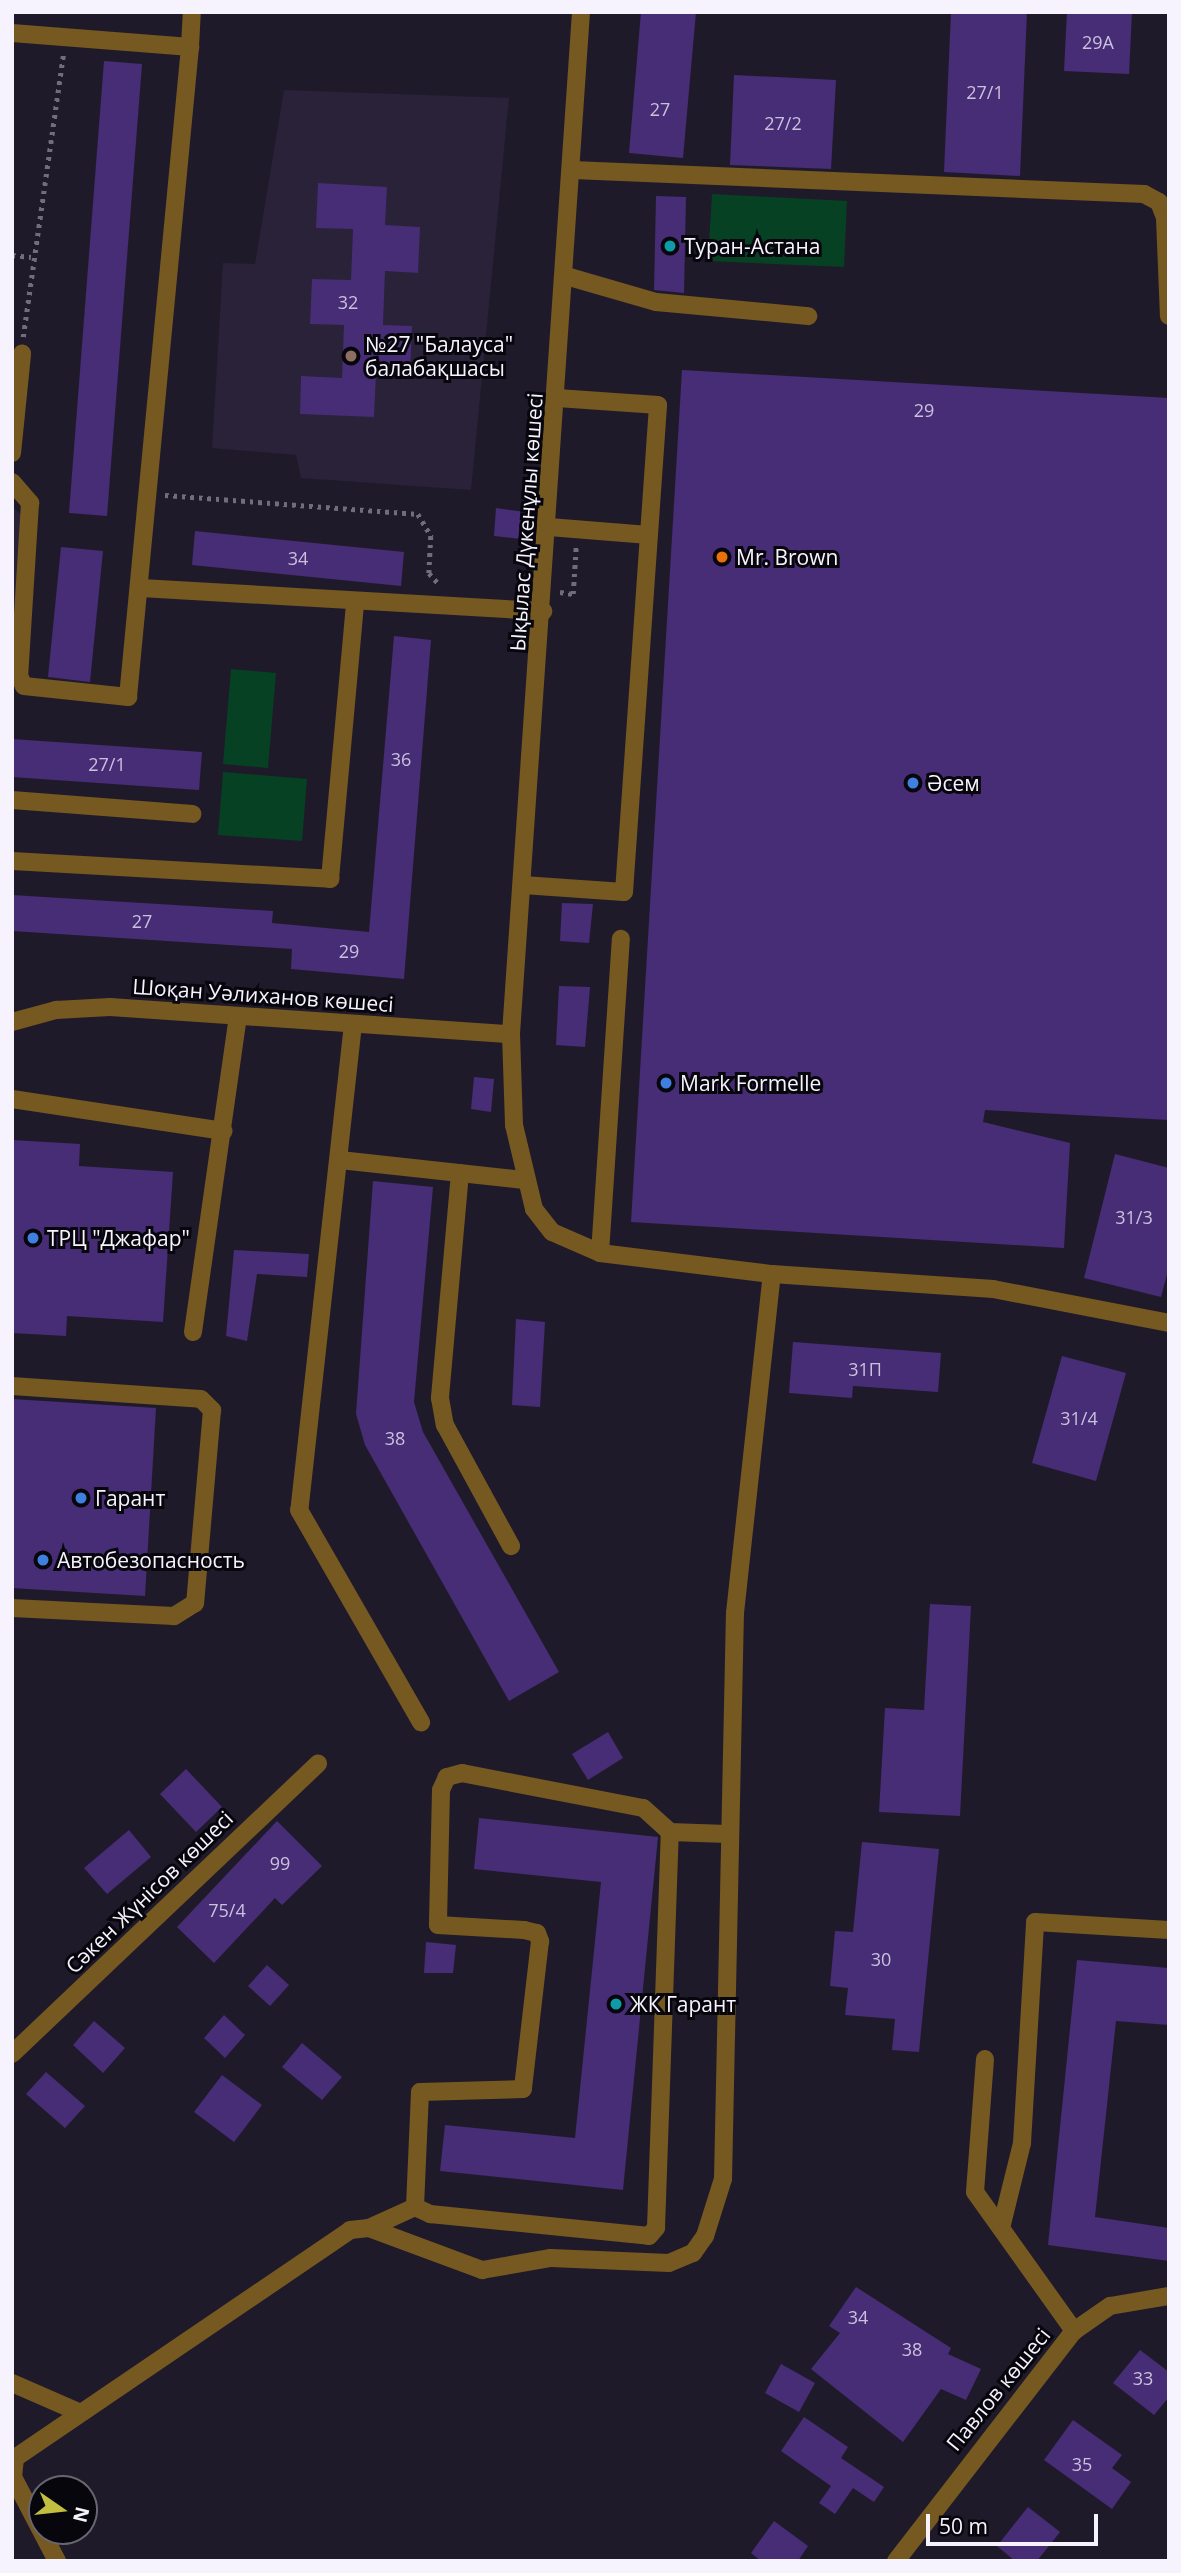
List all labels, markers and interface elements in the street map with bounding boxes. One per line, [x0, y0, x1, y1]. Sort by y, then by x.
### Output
house number: 29А [1082, 31, 1114, 53]
house number: 27/1 [966, 81, 1004, 103]
house number: 27 [650, 98, 670, 120]
house number: 27/2 [764, 112, 802, 134]
place label: Туран-Астана [684, 233, 820, 259]
marker: Туран-Астана [662, 238, 678, 254]
house number: 32 [338, 291, 358, 313]
place label: №27 "Балауса" балабақшасы [365, 331, 513, 381]
marker: №27 "Балауса" балабақшасы [343, 348, 359, 364]
street label: Ықылас Дүкенұлы көшесі [504, 392, 548, 652]
house number: 29 [914, 399, 934, 421]
place label: Mr. Brown [736, 544, 838, 570]
house number: 34 [288, 547, 308, 569]
marker: Mr. Brown [714, 549, 730, 565]
house number: 36 [391, 748, 411, 770]
house number: 27/1 [88, 753, 126, 775]
place label: Әсем [927, 770, 980, 796]
marker: Әсем [905, 775, 921, 791]
house number: 27 [132, 910, 152, 932]
house number: 29 [339, 940, 359, 962]
street label: Шоқан Уәлиханов көшесі [132, 973, 394, 1017]
place label: Mark Formelle [680, 1070, 821, 1096]
marker: Mark Formelle [658, 1075, 674, 1091]
house number: 31/3 [1115, 1206, 1153, 1228]
place label: ТРЦ "Джафар" [47, 1225, 190, 1251]
marker: ТРЦ "Джафар" [25, 1230, 41, 1246]
house number: 31П [848, 1358, 882, 1380]
house number: 31/4 [1060, 1407, 1098, 1429]
house number: 38 [385, 1427, 405, 1449]
place label: Гарант [95, 1485, 165, 1511]
marker: Гарант [73, 1490, 89, 1506]
place label: Автобезопасность [57, 1547, 245, 1573]
marker: Автобезопасность [35, 1552, 51, 1568]
street label: Сәкен Жүнісов көшесі [60, 1806, 238, 1978]
house number: 99 [270, 1852, 290, 1874]
house number: 75/4 [208, 1899, 246, 1921]
house number: 30 [871, 1948, 891, 1970]
place label: ЖК Гарант [630, 1991, 736, 2017]
marker: ЖК Гарант [608, 1996, 624, 2012]
house number: 34 [848, 2306, 868, 2328]
street label: Павлов көшесі [941, 2323, 1055, 2455]
house number: 38 [902, 2338, 922, 2360]
house number: 33 [1133, 2367, 1153, 2389]
house number: 35 [1072, 2453, 1092, 2475]
north arrow [28, 2475, 98, 2545]
scale bar [929, 2500, 1100, 2544]
text: N [67, 2504, 96, 2525]
text: 50 m [939, 2512, 988, 2540]

